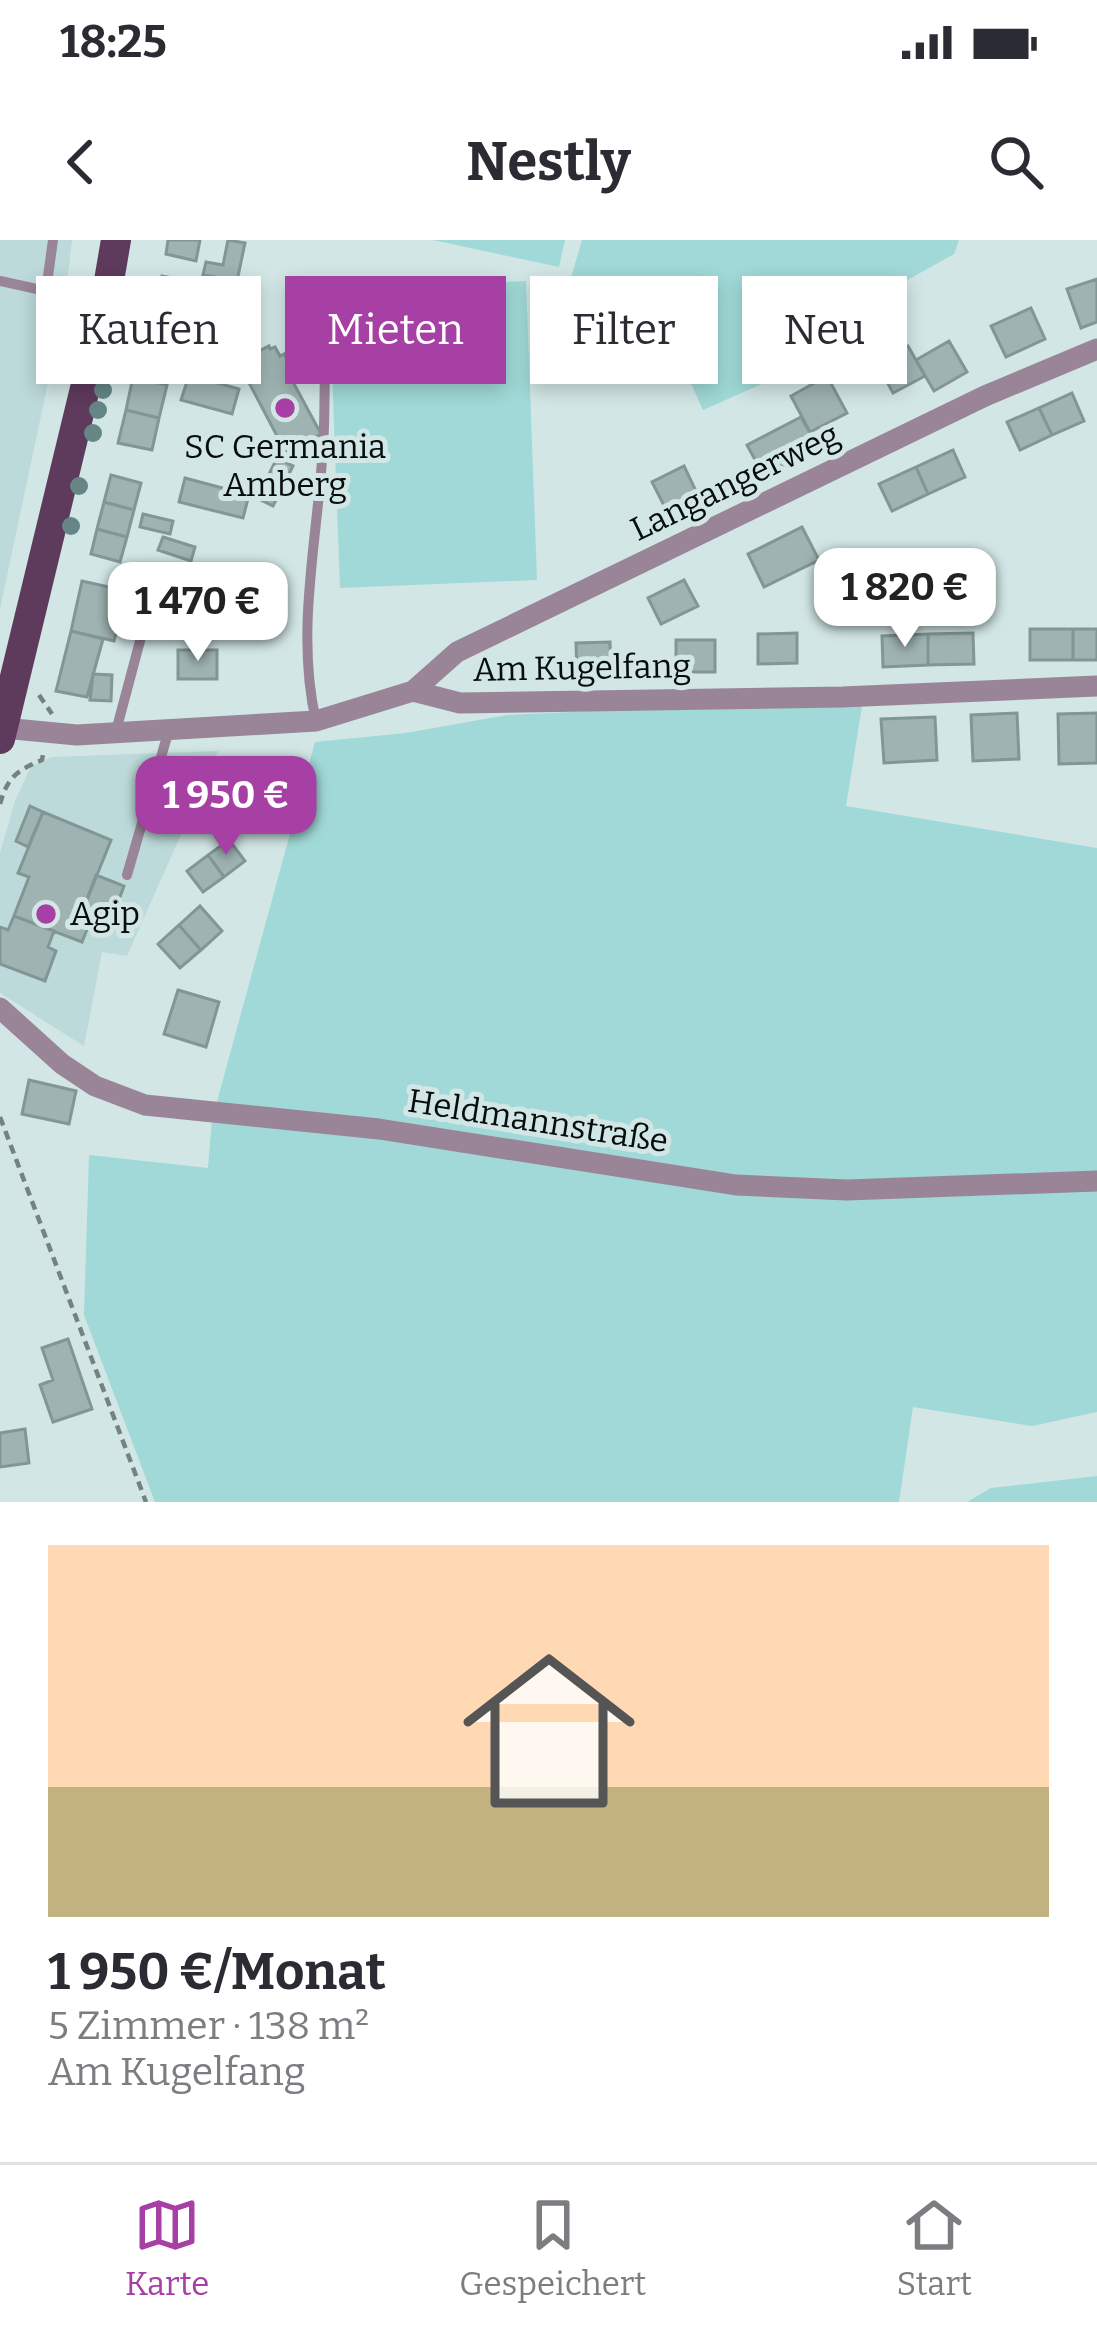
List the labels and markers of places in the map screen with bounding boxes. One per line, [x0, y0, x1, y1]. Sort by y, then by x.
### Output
marker: SC Germania Amberg [272, 395, 298, 421]
place label: SC Germania Amberg [184, 427, 386, 505]
pin: 1 820 € [794, 548, 1016, 650]
pin: 1 470 € [87, 562, 309, 664]
pin: 1 950 € [115, 756, 337, 858]
place label: Agip [70, 894, 140, 934]
marker: Agip [33, 901, 59, 927]

